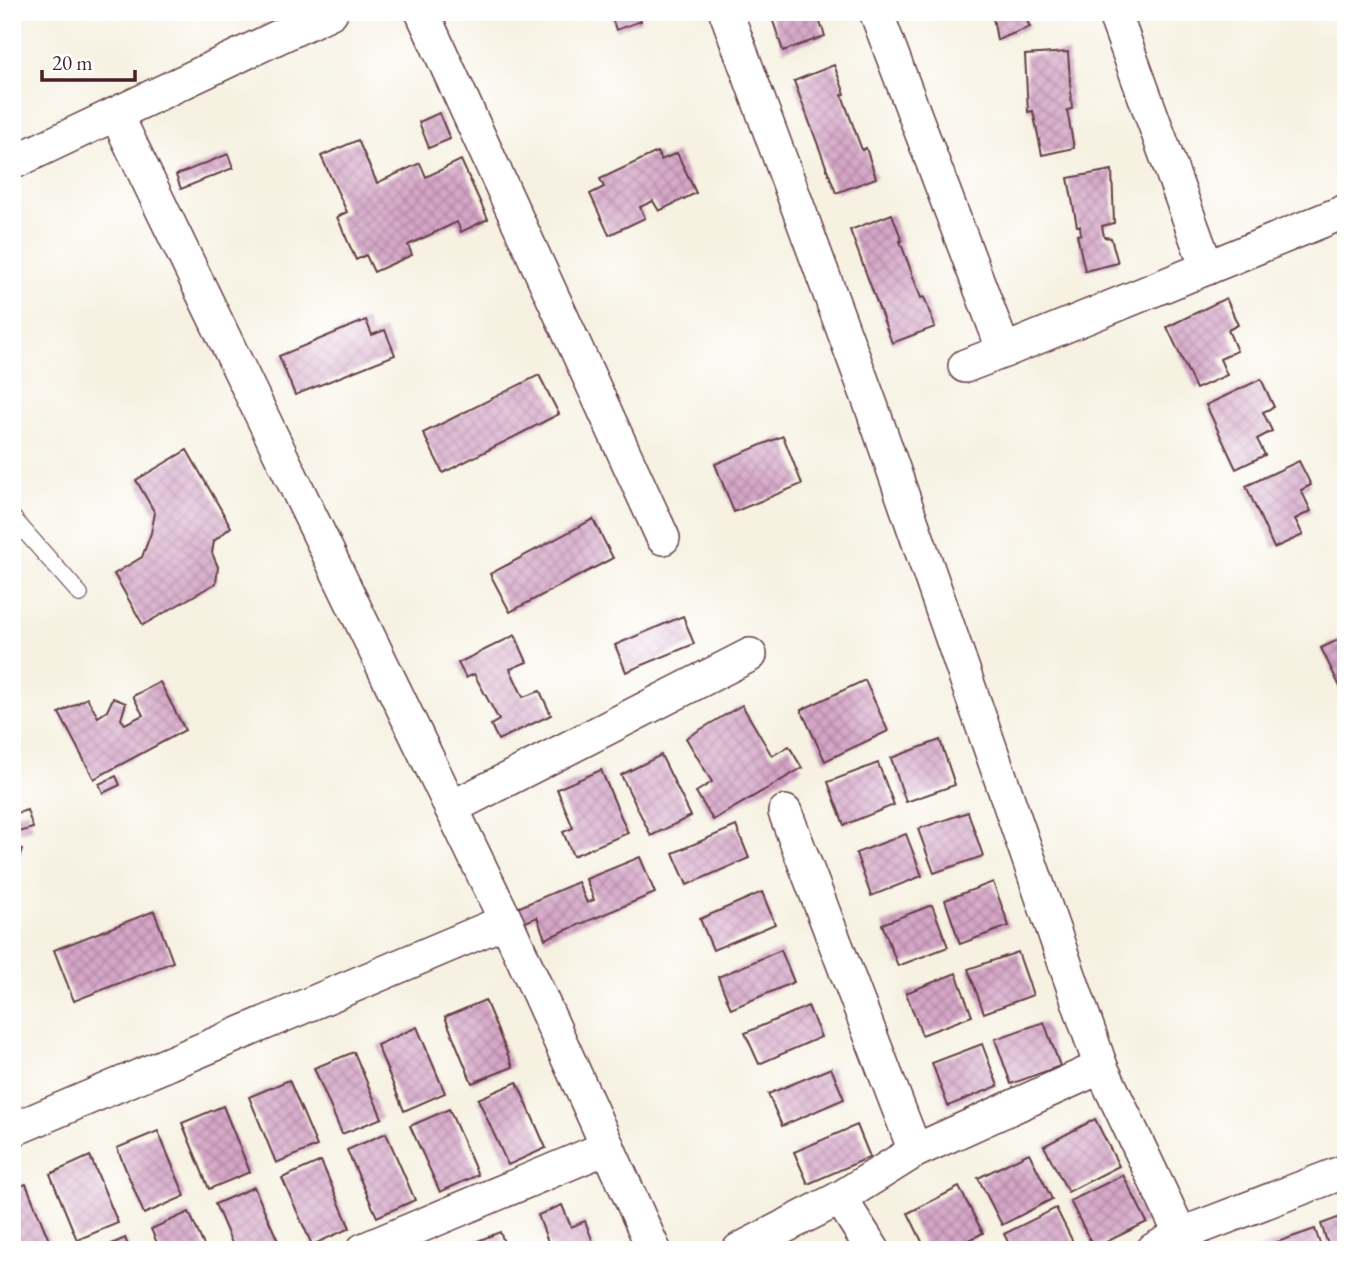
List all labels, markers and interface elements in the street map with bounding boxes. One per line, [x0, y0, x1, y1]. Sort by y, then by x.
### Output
scale bar [42, 38, 135, 82]
text: 20 m [52, 49, 93, 76]

